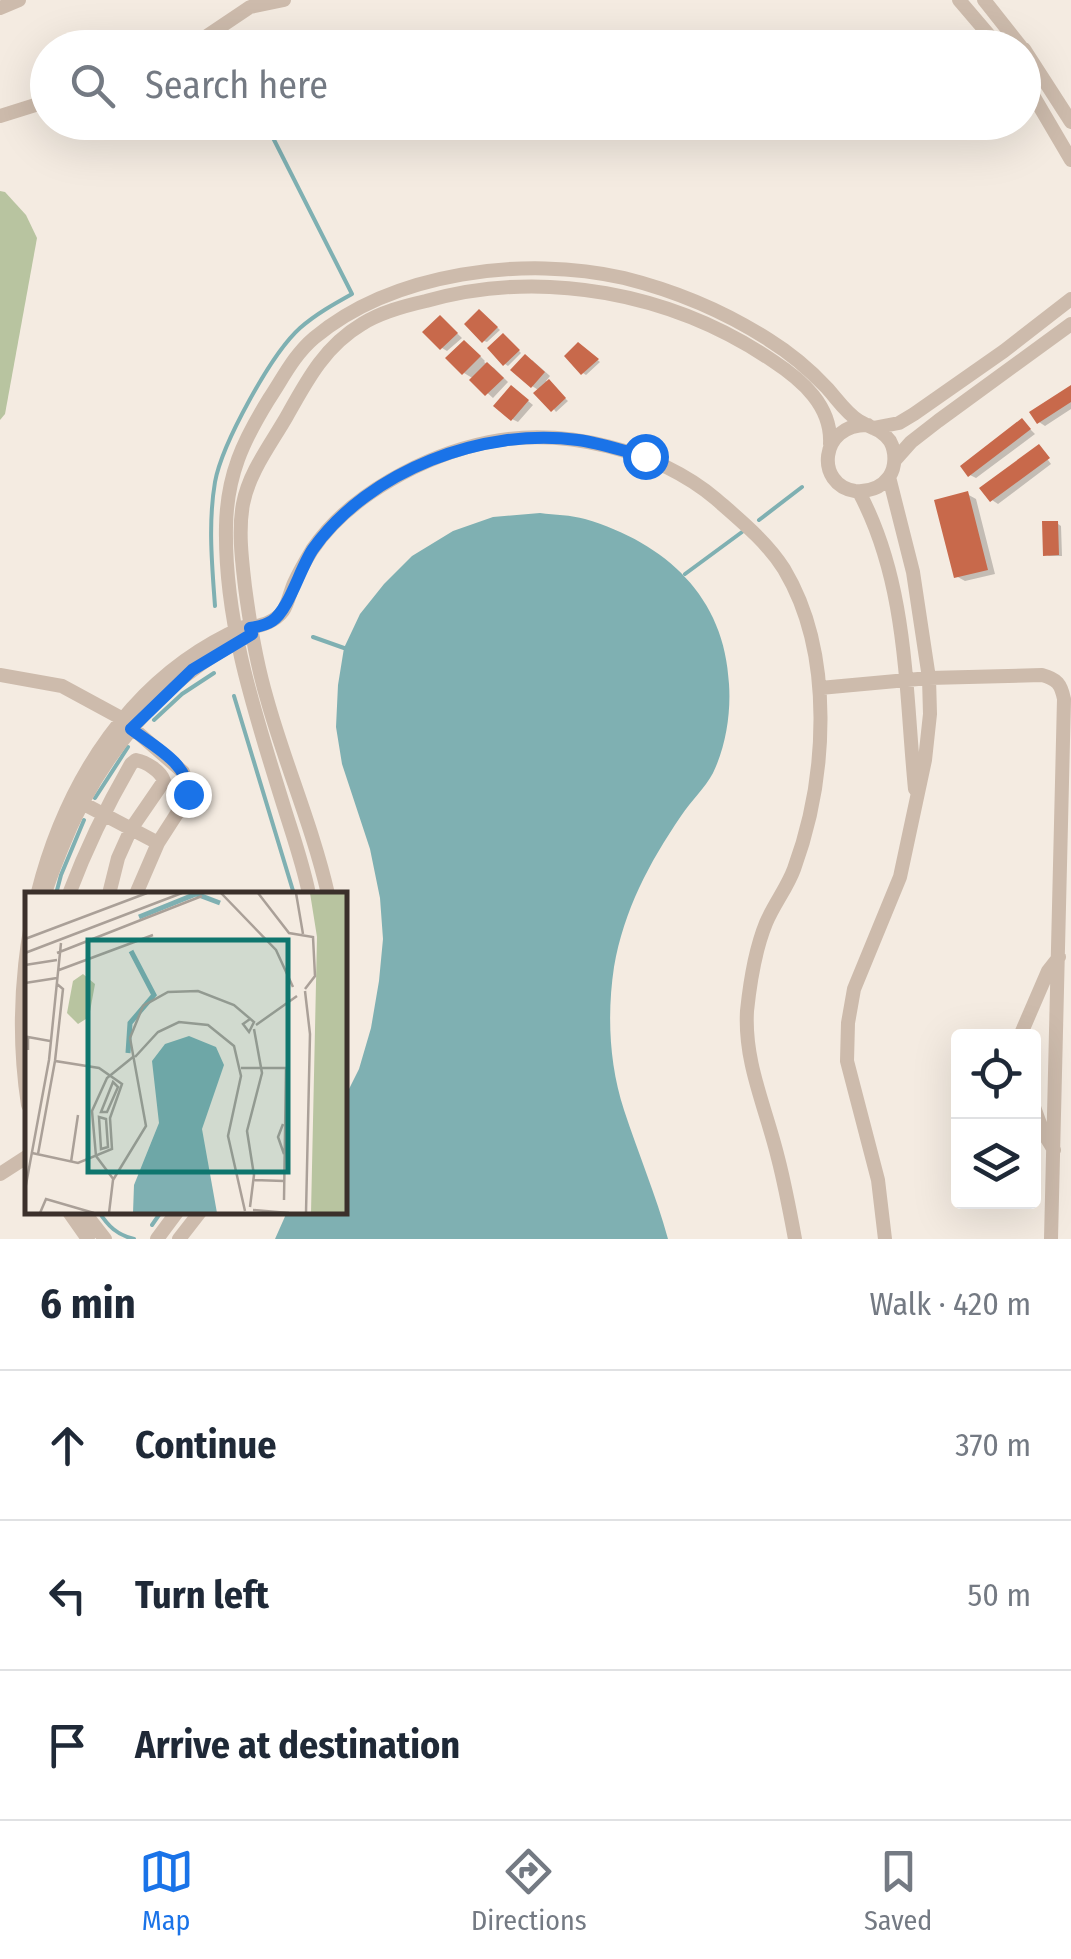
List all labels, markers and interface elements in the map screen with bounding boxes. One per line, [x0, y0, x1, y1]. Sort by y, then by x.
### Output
search box [30, 30, 1041, 140]
icon: search [65, 58, 120, 113]
text: Search here [145, 62, 328, 108]
route start [623, 434, 669, 480]
route end [166, 772, 212, 818]
inset map [25, 892, 348, 1214]
map controls [951, 1029, 1041, 1209]
button: locate [951, 1029, 1041, 1119]
button: layers [951, 1119, 1041, 1209]
text: 6 min [40, 1279, 136, 1329]
text: Walk · 420 m [869, 1285, 1031, 1323]
icon: ahead [40, 1418, 95, 1473]
text: Continue [135, 1422, 276, 1468]
text: 370 m [955, 1426, 1031, 1464]
icon: left [40, 1568, 95, 1623]
text: Turn left [135, 1572, 269, 1618]
text: 50 m [968, 1576, 1031, 1614]
icon: arrive [40, 1718, 95, 1773]
text: Arrive at destination [135, 1722, 460, 1768]
tab: Map [139, 1844, 194, 1937]
tab: Directions [471, 1844, 587, 1937]
tab: Saved [864, 1844, 932, 1937]

